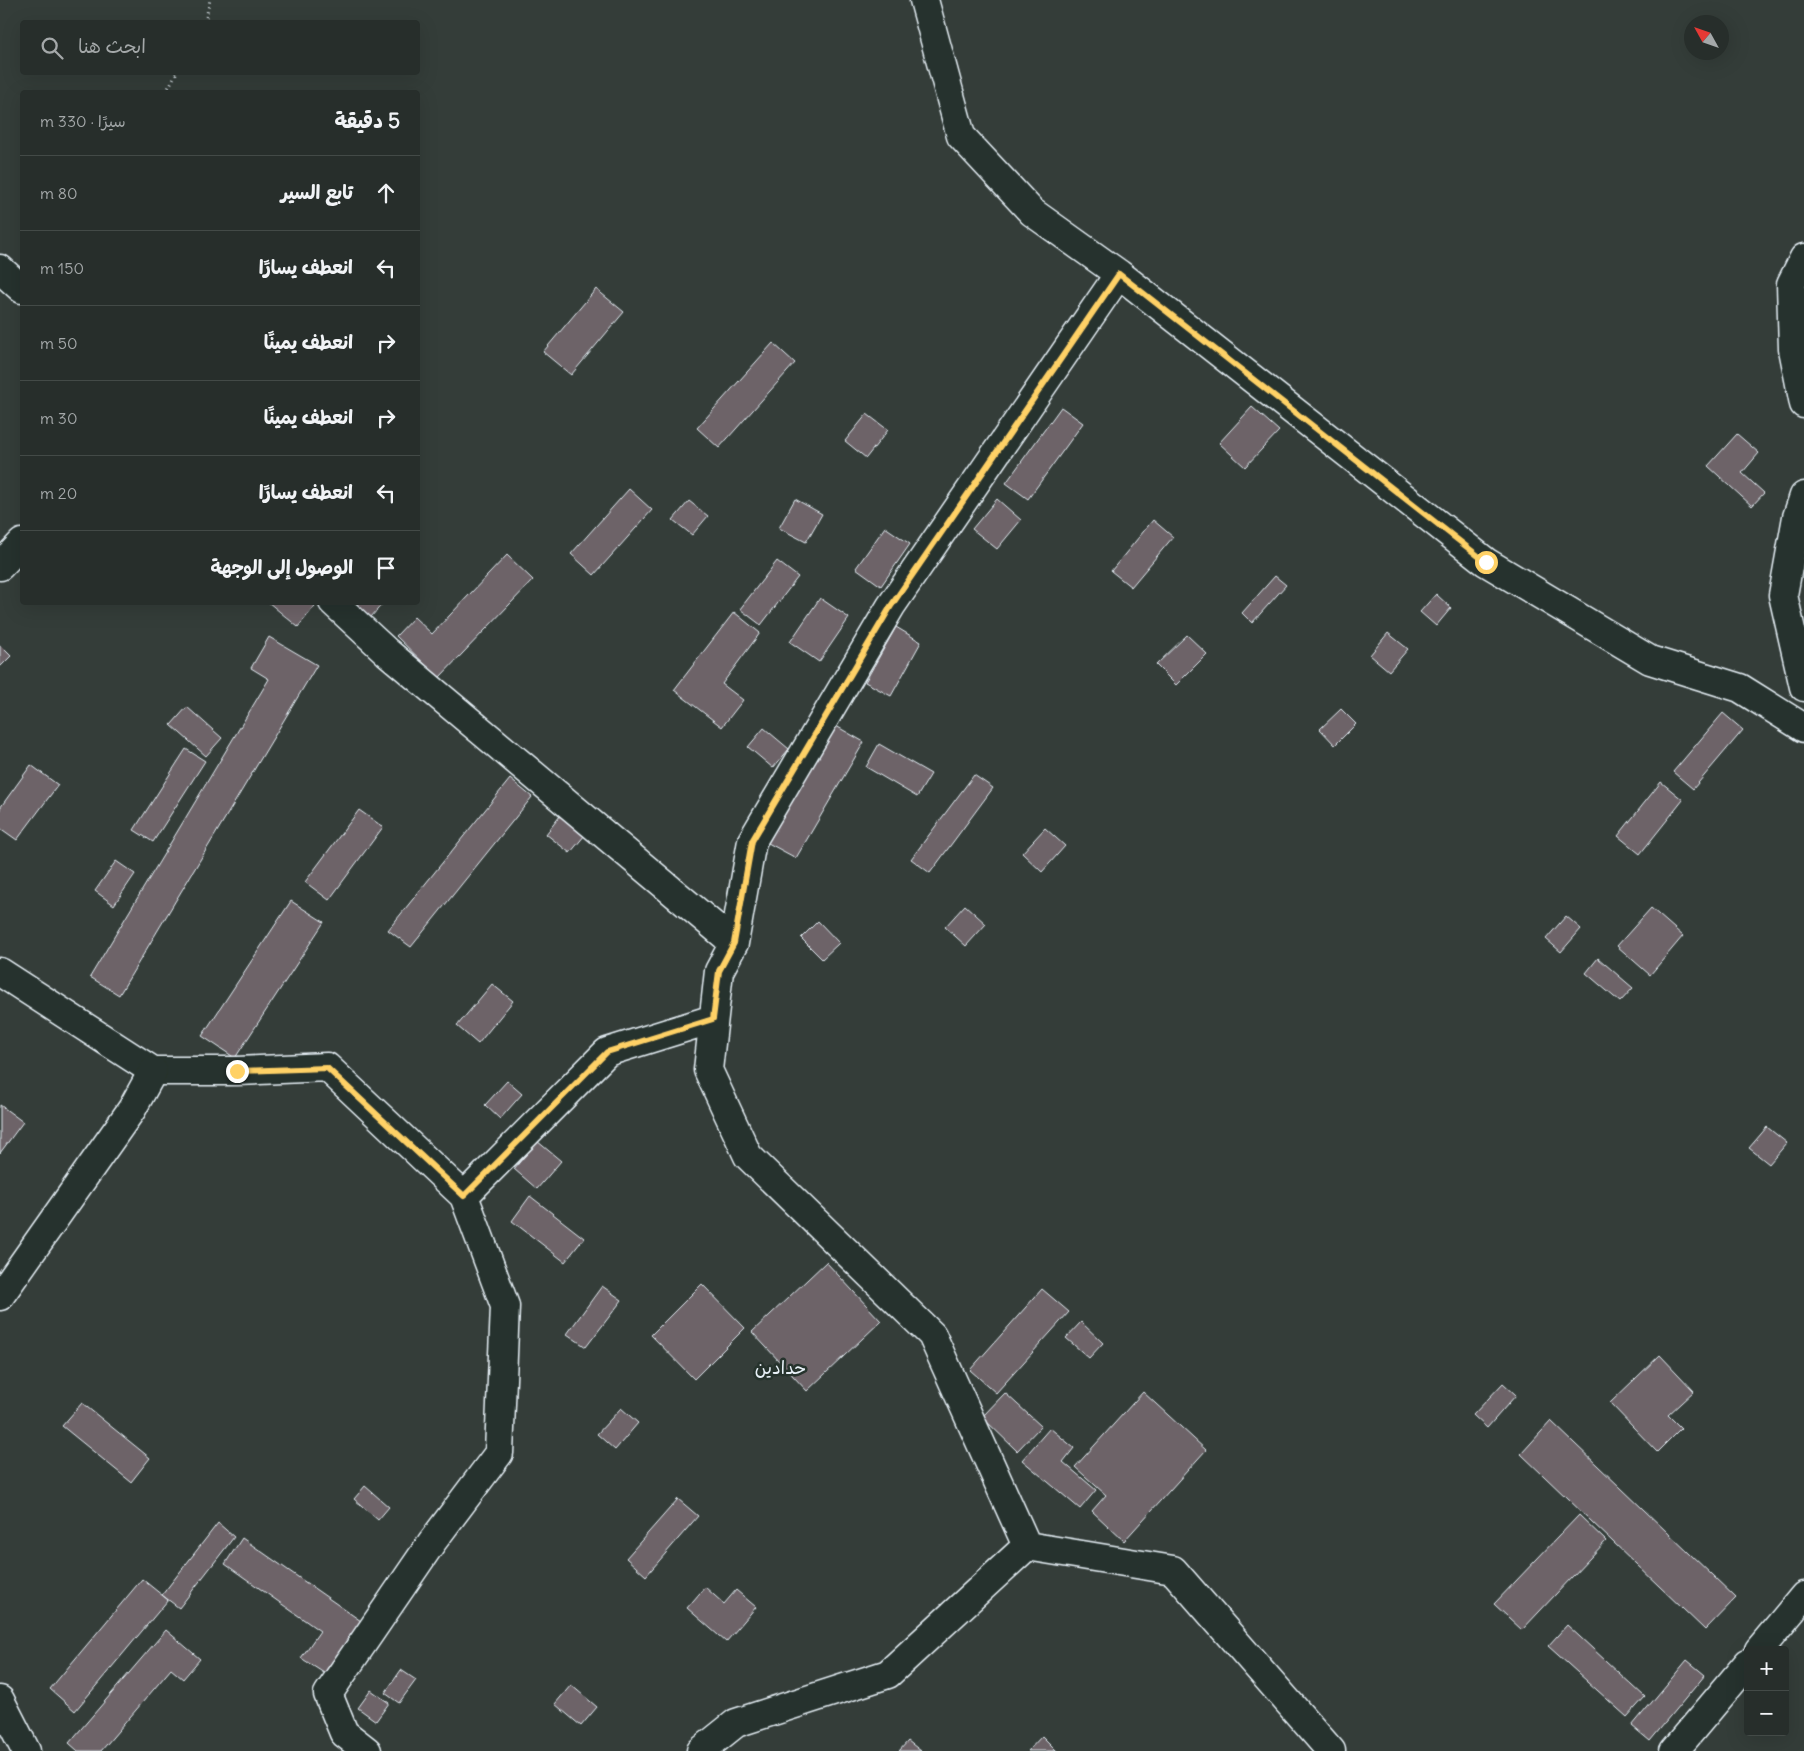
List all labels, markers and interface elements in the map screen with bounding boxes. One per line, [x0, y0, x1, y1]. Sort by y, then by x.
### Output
north arrow [1684, 15, 1729, 60]
search box [20, 20, 420, 75]
icon: search [38, 34, 66, 62]
text: ابحث هنا [78, 34, 146, 58]
text: 5 دقيقة [334, 107, 400, 134]
text: سيرًا · 330 m [40, 111, 126, 131]
icon: ahead [372, 179, 400, 207]
text: تابع السير [281, 180, 353, 204]
text: 80 m [40, 183, 78, 203]
icon: left [372, 254, 400, 282]
text: انعطف يسارًا [259, 255, 353, 279]
text: 150 m [40, 258, 84, 278]
icon: right [372, 329, 400, 357]
text: انعطف يمينًا [264, 330, 353, 354]
text: 50 m [40, 333, 78, 353]
icon: right [372, 404, 400, 432]
text: انعطف يمينًا [264, 405, 353, 429]
text: 30 m [40, 408, 77, 428]
icon: left [372, 479, 400, 507]
text: انعطف يسارًا [259, 480, 353, 504]
text: 20 m [40, 483, 77, 503]
route start [1475, 551, 1498, 574]
icon: arrive [372, 554, 400, 582]
text: الوصول إلى الوجهة [210, 555, 353, 579]
route end [226, 1060, 249, 1083]
district label: حدادين [755, 1356, 805, 1379]
map controls [1744, 1646, 1789, 1736]
button: + [1744, 1646, 1789, 1691]
button: − [1744, 1691, 1789, 1736]

